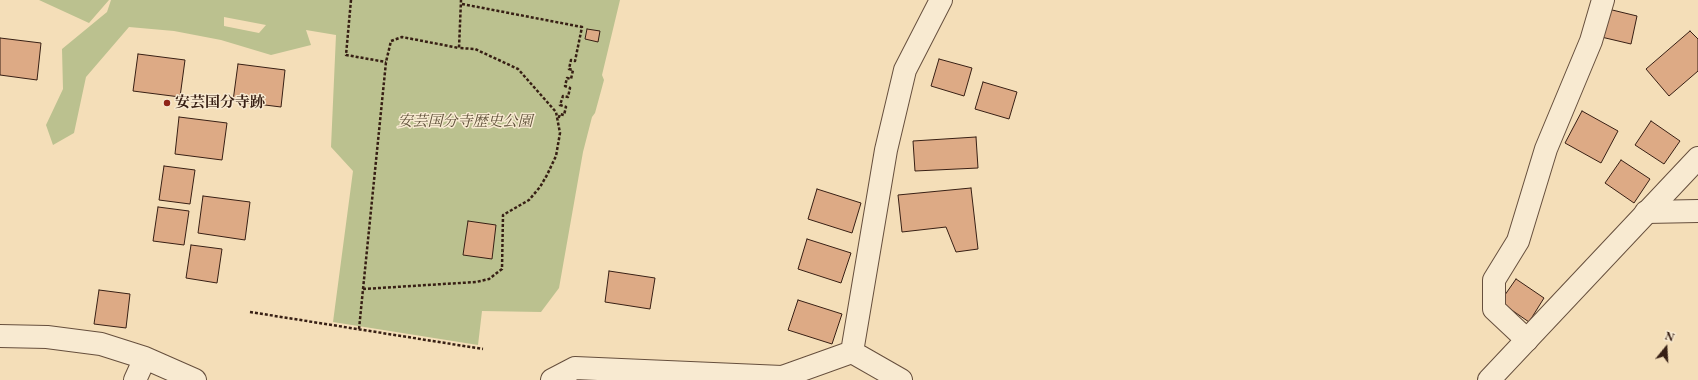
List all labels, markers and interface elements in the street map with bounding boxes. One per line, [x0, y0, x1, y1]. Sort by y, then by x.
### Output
place label: 安芸国分寺跡 [175, 94, 265, 112]
marker: 安芸国分寺跡 [162, 98, 172, 108]
park label: 安芸国分寺歴史公園 [398, 113, 532, 131]
north arrow [1646, 328, 1686, 368]
text: N [1663, 329, 1676, 345]

